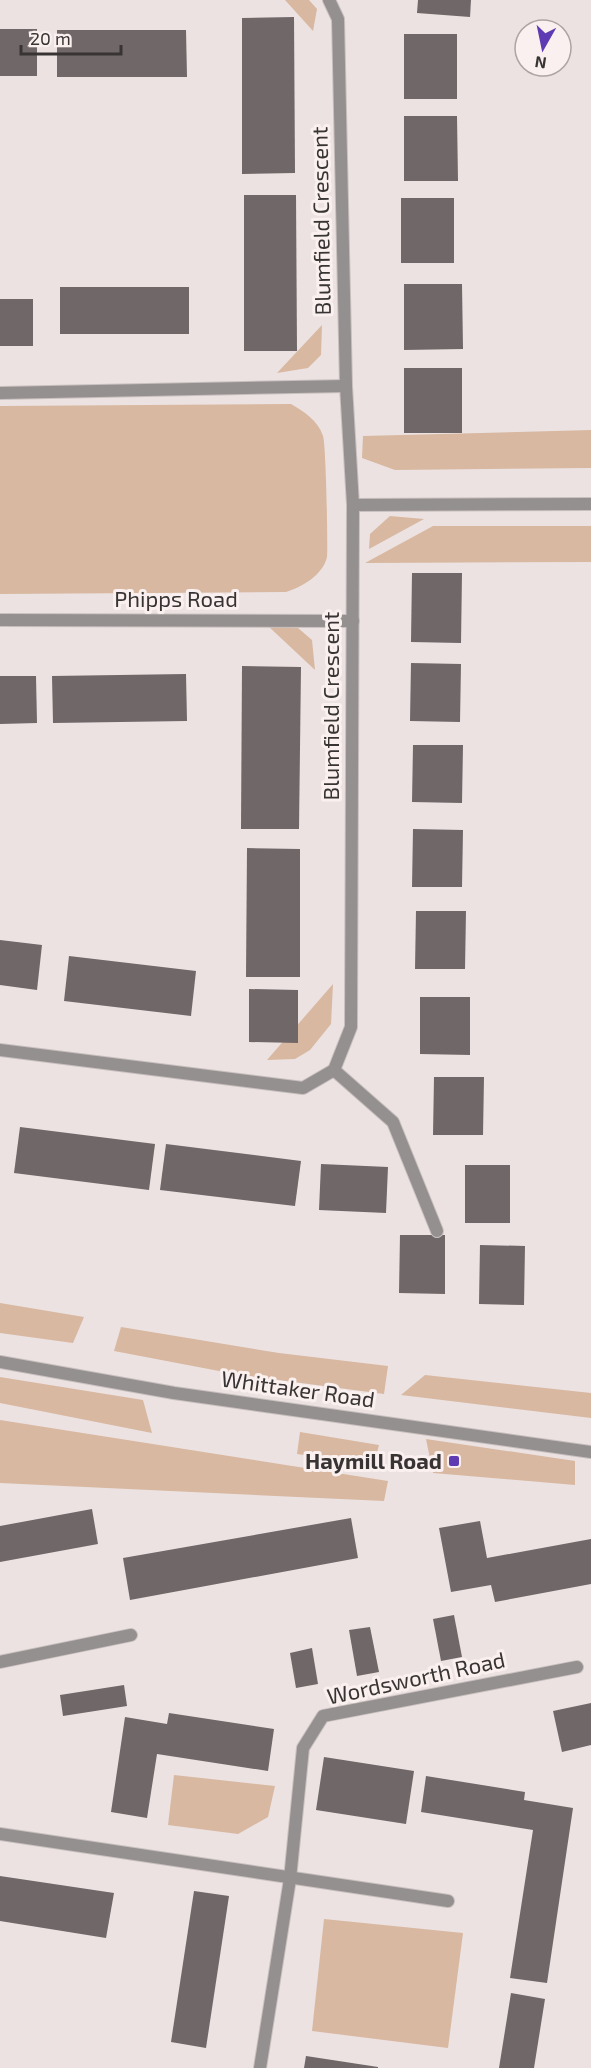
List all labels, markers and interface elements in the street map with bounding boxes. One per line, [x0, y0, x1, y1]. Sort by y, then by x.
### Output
scale bar [21, 18, 122, 56]
north arrow [513, 18, 573, 78]
text: 20 m [30, 27, 71, 49]
text: N [533, 53, 548, 74]
street label: Blumfield Crescent [305, 126, 335, 316]
street label: Phipps Road [114, 585, 238, 611]
street label: Blumfield Crescent [317, 612, 343, 800]
street label: Whittaker Road [220, 1364, 376, 1412]
place label: Haymill Road [305, 1447, 442, 1474]
marker: Haymill Road [447, 1454, 461, 1468]
street label: Wordsworth Road [324, 1645, 507, 1709]

